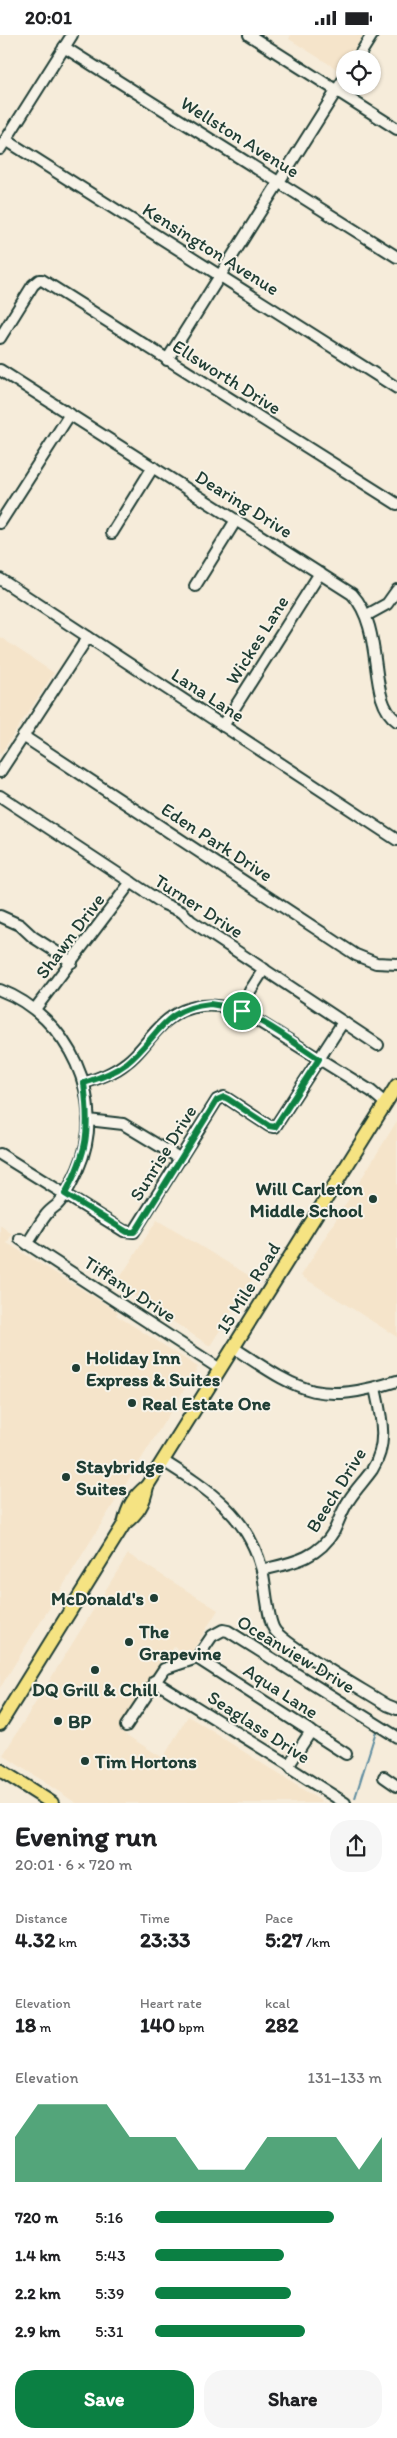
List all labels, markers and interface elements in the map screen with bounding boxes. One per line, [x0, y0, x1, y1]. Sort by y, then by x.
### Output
text: 20:01 [25, 6, 72, 29]
map controls [336, 50, 381, 95]
button: locate [336, 50, 381, 95]
street label: Wellston Avenue [176, 91, 304, 183]
street label: Kensington Avenue [138, 198, 284, 300]
street label: Ellsworth Drive [168, 334, 286, 420]
street label: Dearing Drive [191, 465, 297, 543]
street label: Wickes Lane [221, 591, 293, 689]
street label: Lana Lane [167, 663, 249, 727]
street label: Eden Park Drive [157, 797, 277, 887]
street label: Turner Drive [150, 869, 248, 943]
street label: Shawn Drive [30, 889, 110, 983]
pin [221, 990, 263, 1032]
icon: arrive [228, 997, 256, 1025]
street label: Sunrise Drive [124, 1101, 202, 1205]
place label: Will Carleton Middle School [250, 1177, 364, 1222]
marker: Will Carleton Middle School [367, 1193, 379, 1205]
street label: 15 Mile Road [211, 1238, 285, 1338]
street label: Tiffany Drive [80, 1251, 180, 1327]
place label: Holiday Inn Express & Suites [86, 1346, 221, 1391]
marker: Holiday Inn Express & Suites [70, 1362, 82, 1374]
place label: Real Estate One [142, 1392, 271, 1415]
marker: Real Estate One [126, 1397, 138, 1409]
street label: Beech Drive [301, 1443, 371, 1537]
place label: Staybridge Suites [76, 1455, 164, 1500]
marker: Staybridge Suites [60, 1471, 72, 1483]
place label: McDonald's [51, 1587, 145, 1610]
marker: McDonald's [148, 1592, 160, 1604]
street label: Oceanview Drive [233, 1610, 359, 1698]
place label: The Grapevine [138, 1620, 221, 1665]
marker: The Grapevine [123, 1636, 135, 1648]
street label: Aqua Lane [239, 1658, 323, 1724]
marker: DQ Grill & Chill [89, 1664, 101, 1676]
place label: DQ Grill & Chill [32, 1678, 159, 1701]
street label: Seaglass Drive [203, 1685, 315, 1769]
place label: BP [68, 1710, 91, 1733]
marker: BP [52, 1715, 64, 1727]
place label: Tim Hortons [94, 1750, 197, 1773]
marker: Tim Hortons [79, 1755, 91, 1767]
text: Evening run [15, 1819, 157, 1853]
button: share [330, 1820, 382, 1872]
text: 20:01 · 6 × 720 m [15, 1855, 132, 1874]
text: Distance [15, 1910, 67, 1927]
text: Time [140, 1910, 170, 1927]
text: Pace [265, 1910, 293, 1927]
text: 4.32 [15, 1927, 55, 1952]
text: 23:33 [140, 1927, 191, 1952]
text: 5:27 [265, 1927, 303, 1952]
text: km [55, 1934, 77, 1951]
text: /km [303, 1934, 330, 1951]
text: Elevation [15, 1995, 71, 2012]
text: Heart rate [140, 1995, 202, 2012]
text: kcal [265, 1995, 290, 2012]
text: 18 [15, 2012, 36, 2037]
text: 140 [140, 2012, 175, 2037]
text: 282 [265, 2012, 299, 2037]
text: m [36, 2019, 51, 2036]
text: bpm [175, 2019, 204, 2036]
text: Elevation [15, 2068, 79, 2087]
text: 131–133 m [308, 2068, 382, 2087]
text: 720 m [15, 2208, 58, 2227]
text: 5:16 [95, 2208, 123, 2227]
text: 1.4 km [15, 2246, 61, 2265]
text: 5:43 [95, 2246, 126, 2265]
text: 2.2 km [15, 2284, 61, 2303]
text: 5:39 [95, 2284, 124, 2303]
text: 2.9 km [15, 2322, 60, 2341]
text: 5:31 [95, 2322, 123, 2341]
button: Save [15, 2370, 194, 2428]
button: Share [204, 2370, 382, 2428]

